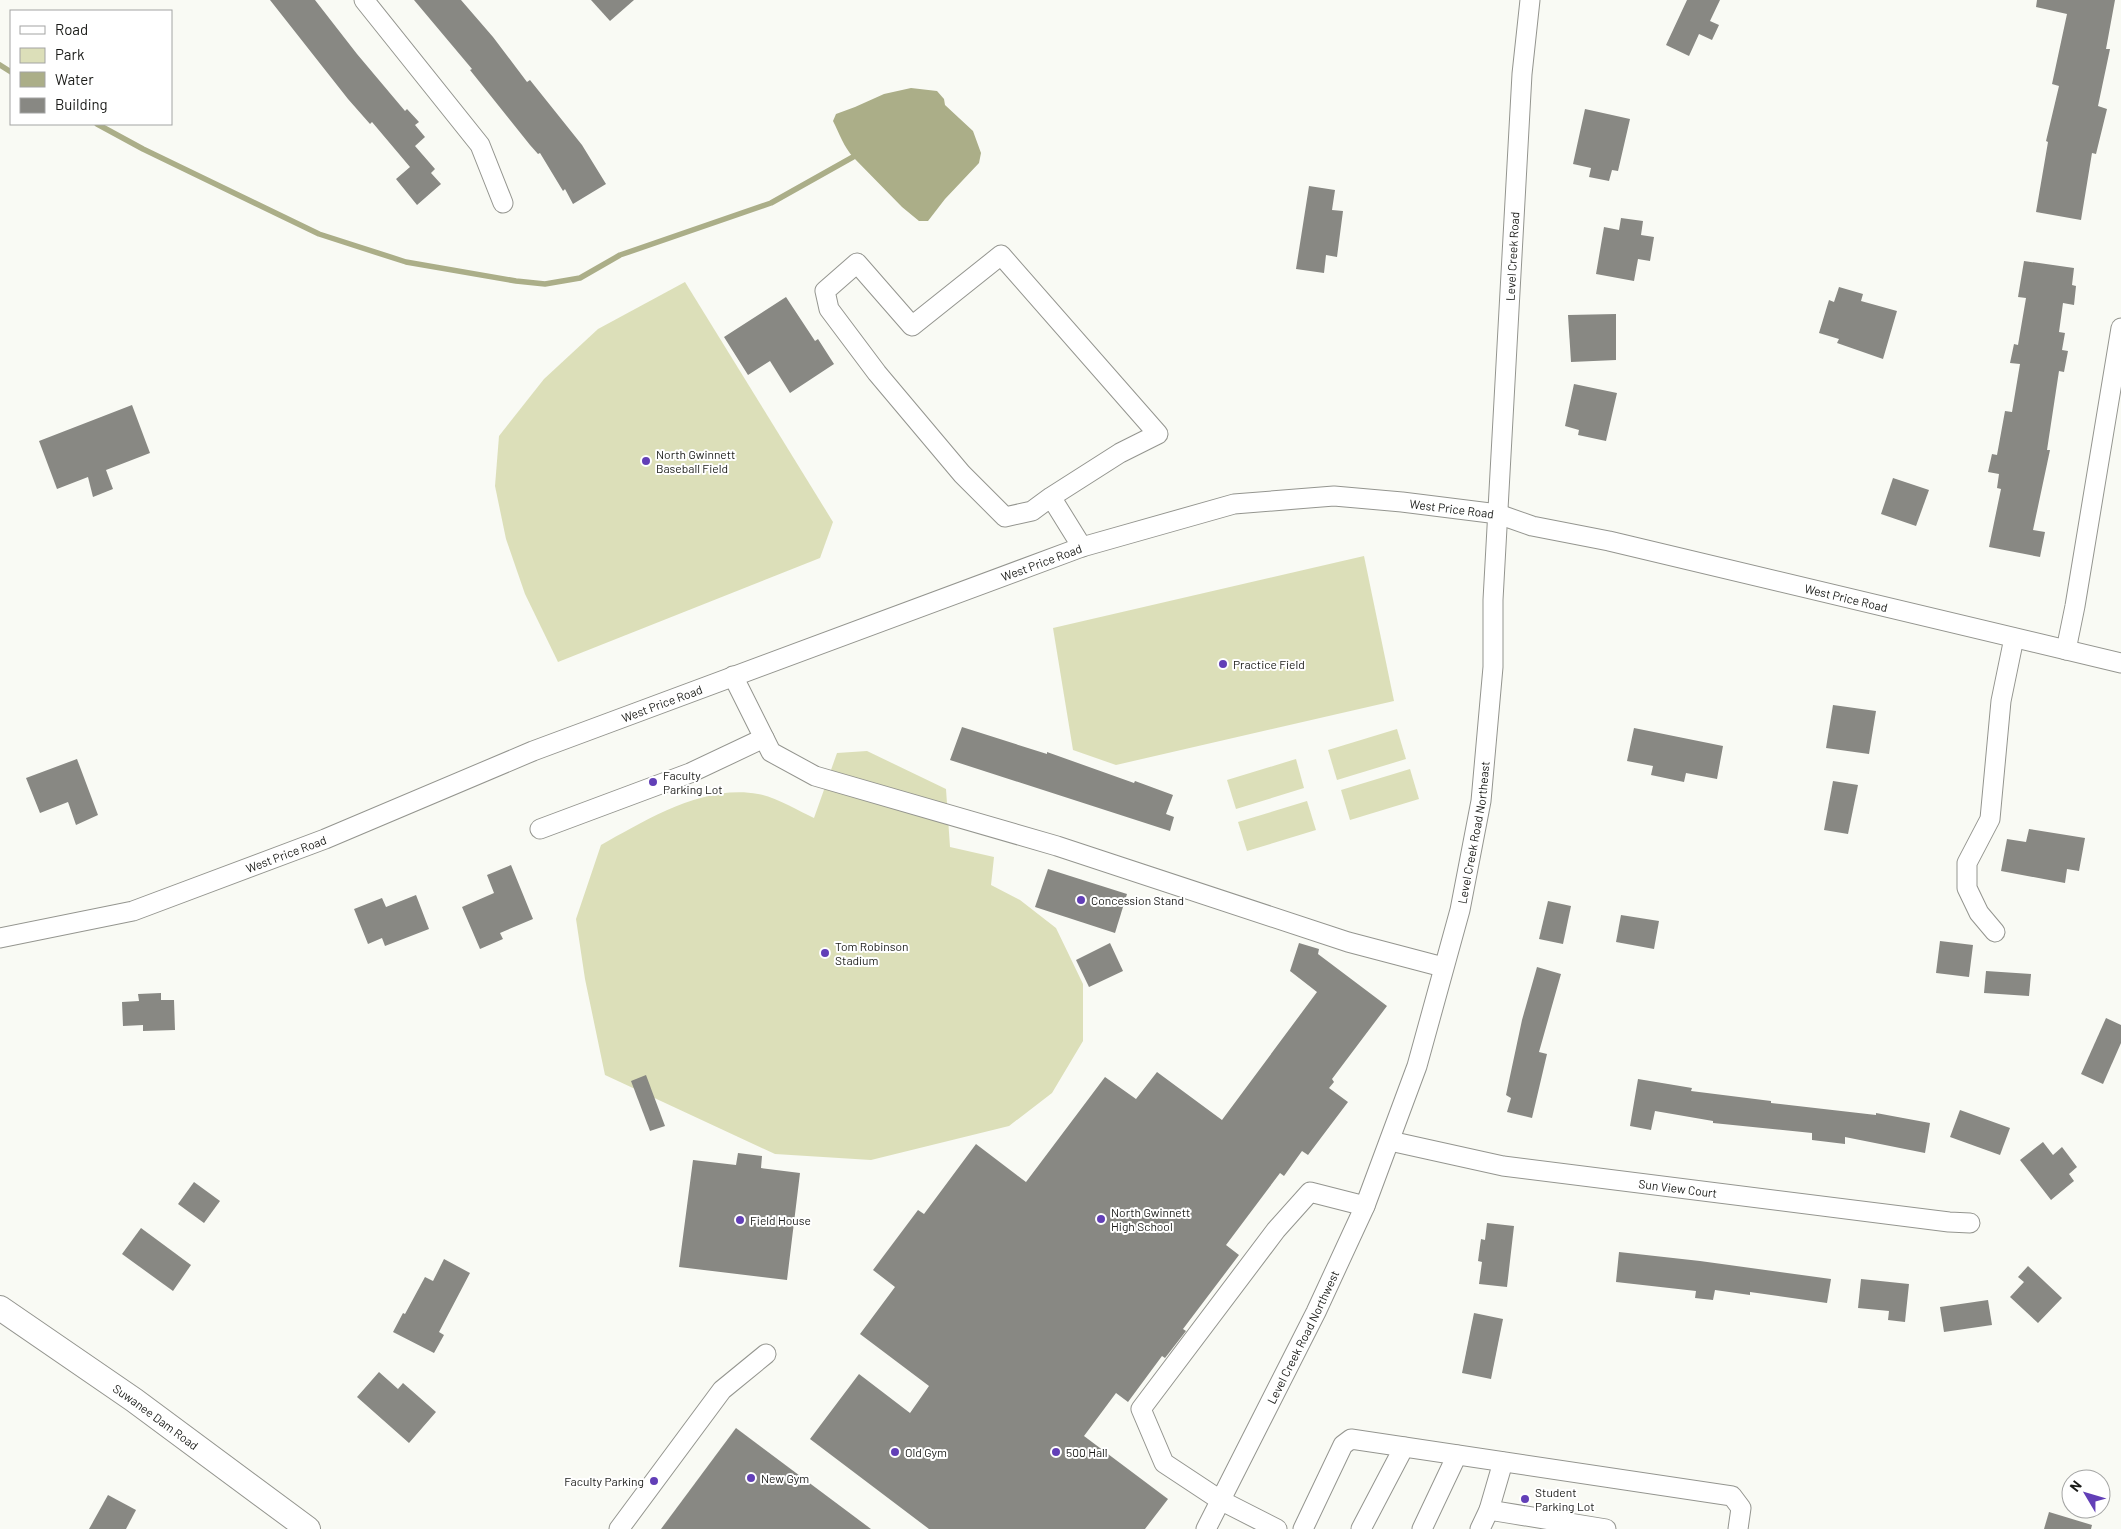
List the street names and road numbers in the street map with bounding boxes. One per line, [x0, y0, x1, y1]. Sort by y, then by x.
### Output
street label: Level Creek Road [1502, 211, 1521, 301]
street label: West Price Road [1409, 496, 1495, 520]
street label: West Price Road [999, 541, 1084, 583]
street label: West Price Road [1803, 581, 1889, 614]
street label: West Price Road [620, 682, 704, 725]
street label: Level Creek Road Northeast [1454, 760, 1492, 905]
street label: West Price Road [244, 832, 328, 875]
street label: Sun View Court [1638, 1176, 1718, 1200]
street label: Level Creek Road Northwest [1264, 1268, 1341, 1406]
street label: Suwanee Dam Road [111, 1381, 201, 1452]

